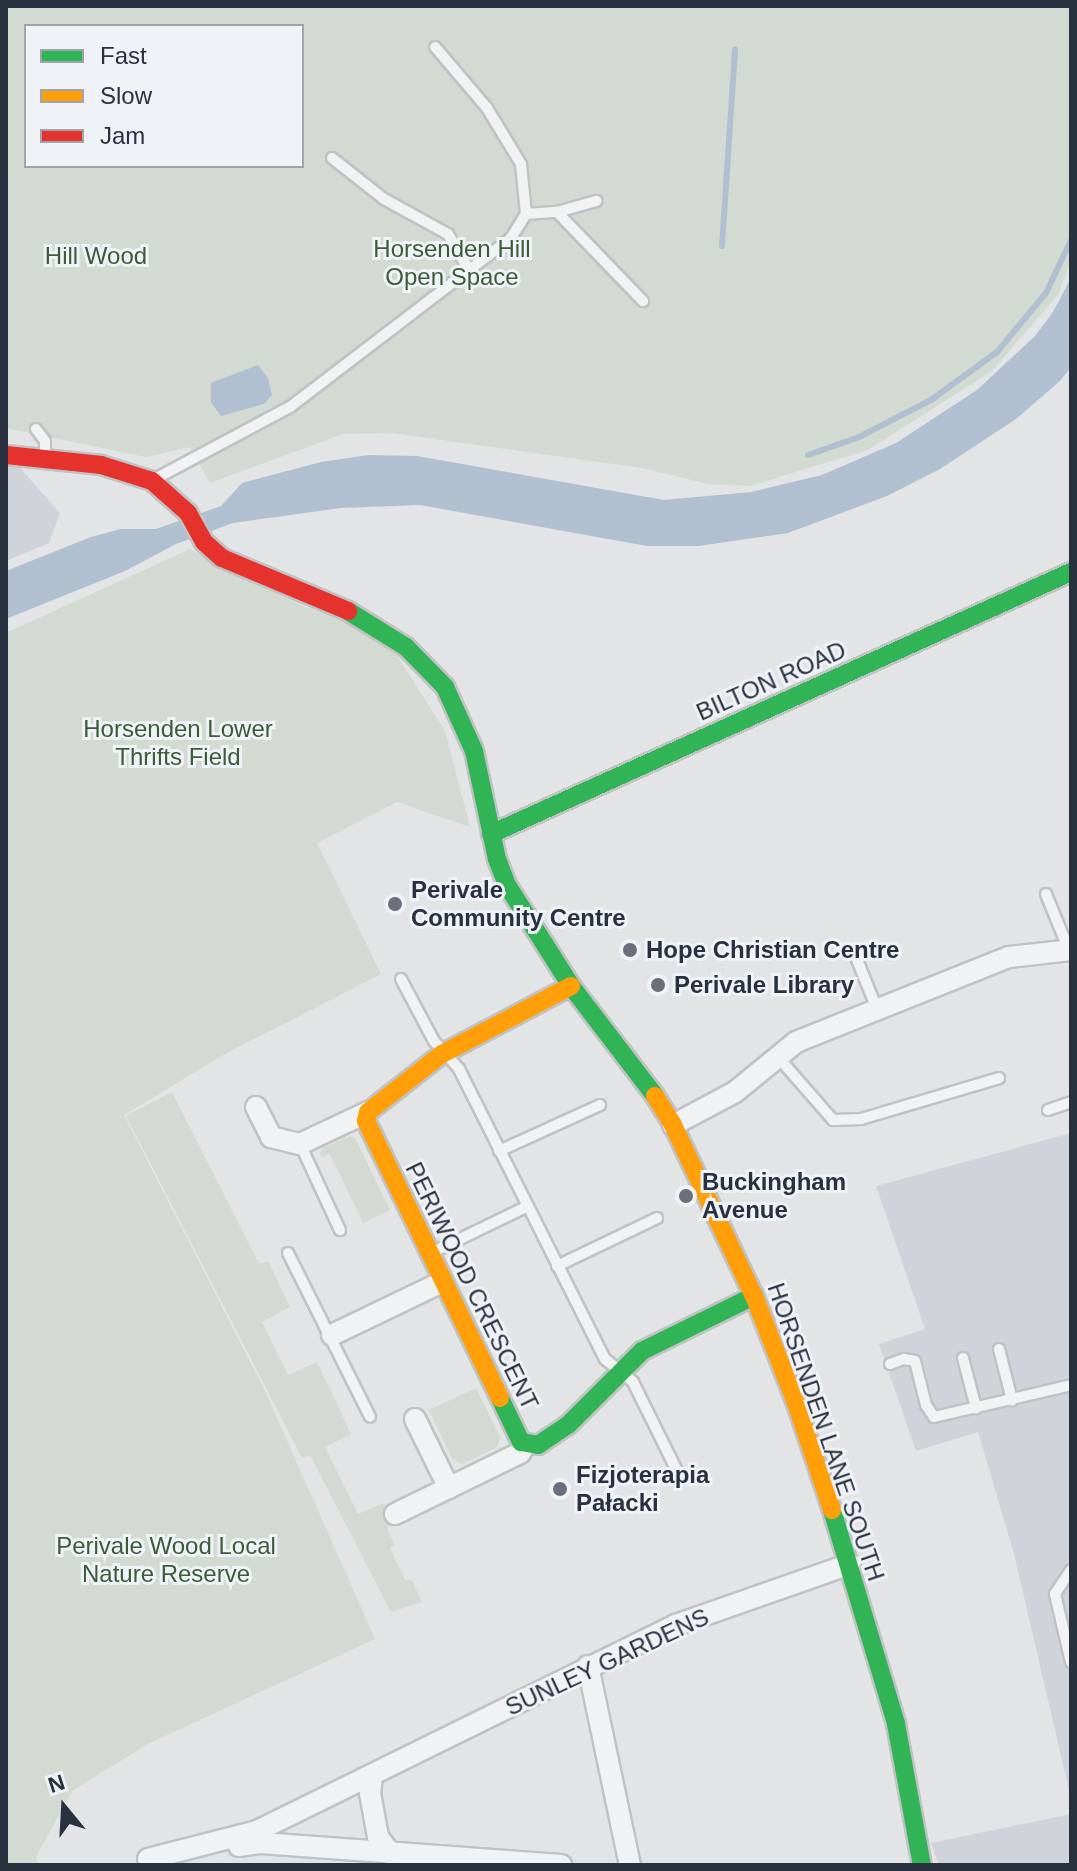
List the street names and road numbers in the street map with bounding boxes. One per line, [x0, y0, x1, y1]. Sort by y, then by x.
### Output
street label: BILTON ROAD [692, 635, 850, 727]
street label: PERIWOOD CRESCENT [399, 1157, 545, 1415]
street label: HORSENDEN LANE SOUTH [761, 1279, 891, 1585]
street label: SUNLEY GARDENS [501, 1602, 713, 1722]

